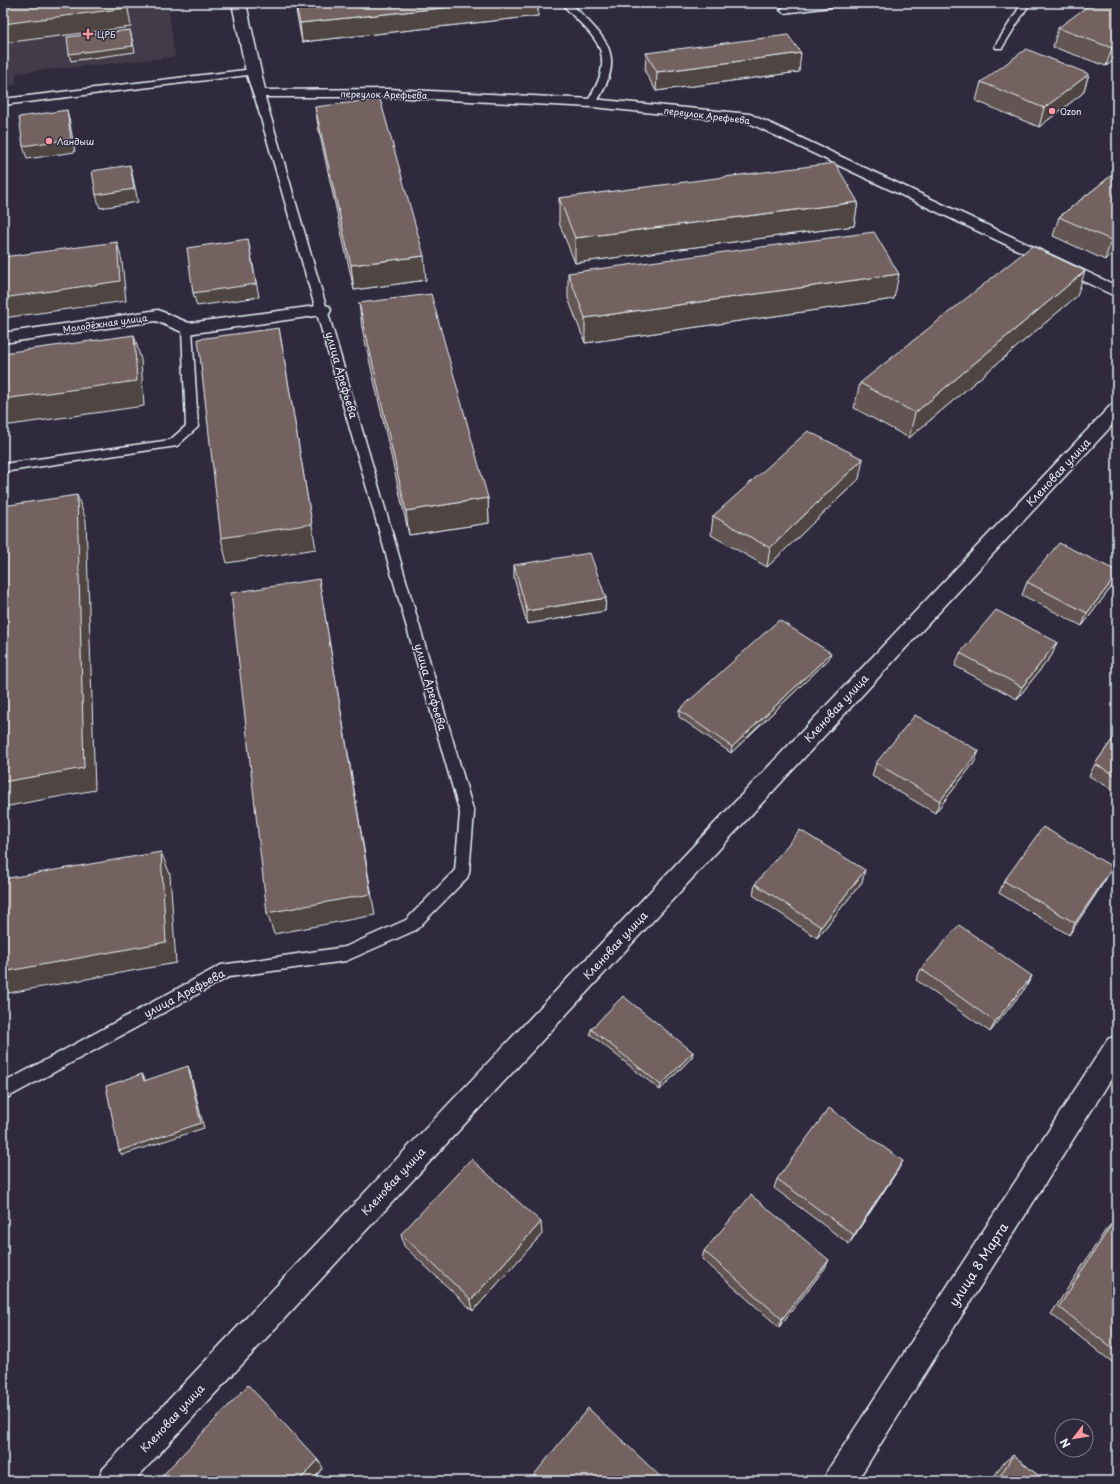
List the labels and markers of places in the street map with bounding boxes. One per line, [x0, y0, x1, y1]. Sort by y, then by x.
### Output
place label: ЦРБ [97, 27, 116, 41]
marker: ЦРБ [82, 28, 94, 40]
place label: Ozon [1060, 104, 1082, 118]
marker: Ozon [1047, 106, 1057, 116]
place label: Ландыш [57, 134, 94, 148]
marker: Ландыш [44, 136, 54, 146]

